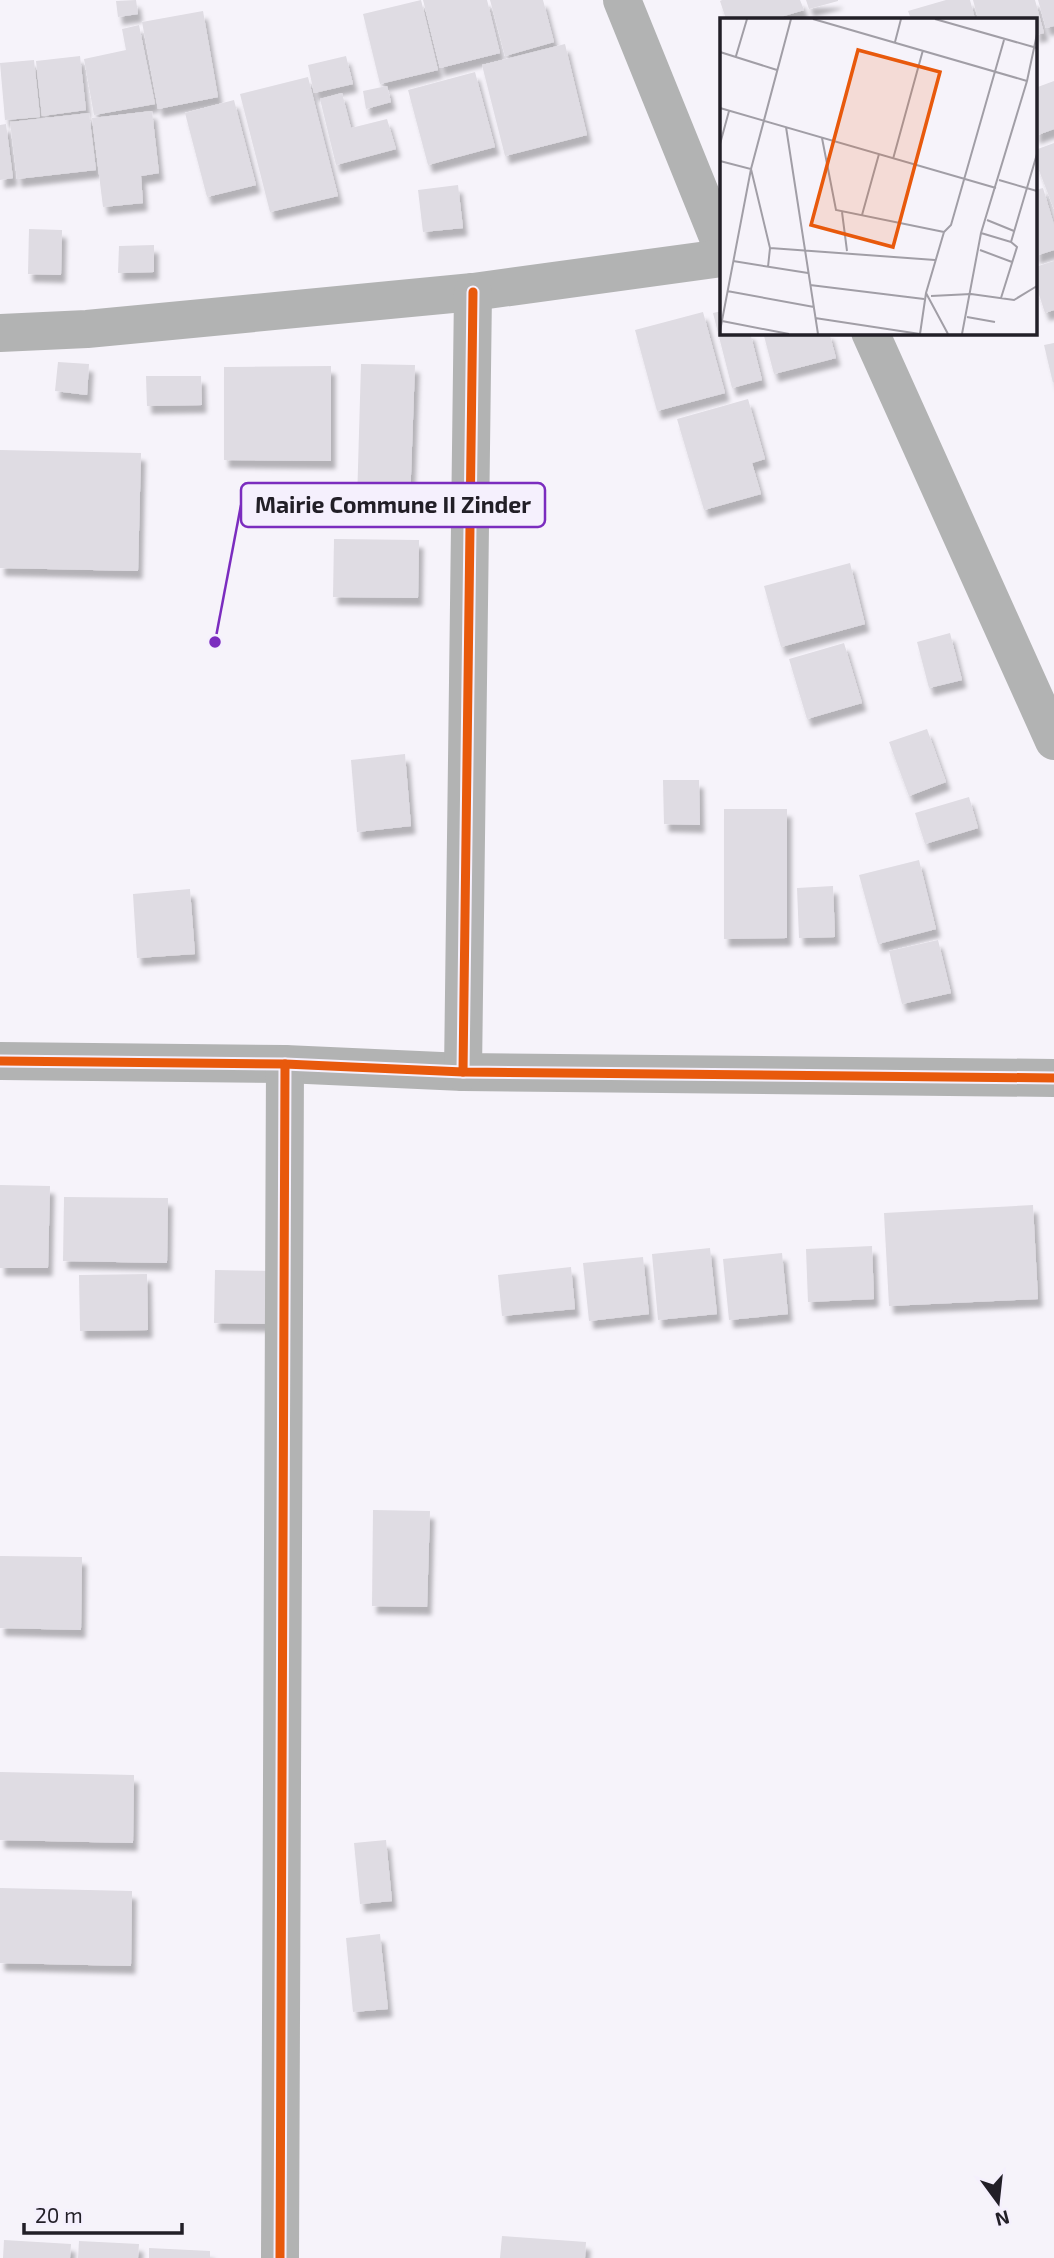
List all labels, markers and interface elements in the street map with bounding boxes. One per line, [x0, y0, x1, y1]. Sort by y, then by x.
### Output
inset map [720, 18, 1036, 334]
callout: Mairie Commune II Zinder [241, 483, 545, 527]
text: Mairie Commune II Zinder [255, 490, 531, 518]
north arrow [963, 2167, 1033, 2237]
scale bar [24, 2192, 182, 2236]
text: 20 m [35, 2202, 83, 2227]
text: N [993, 2206, 1012, 2232]

